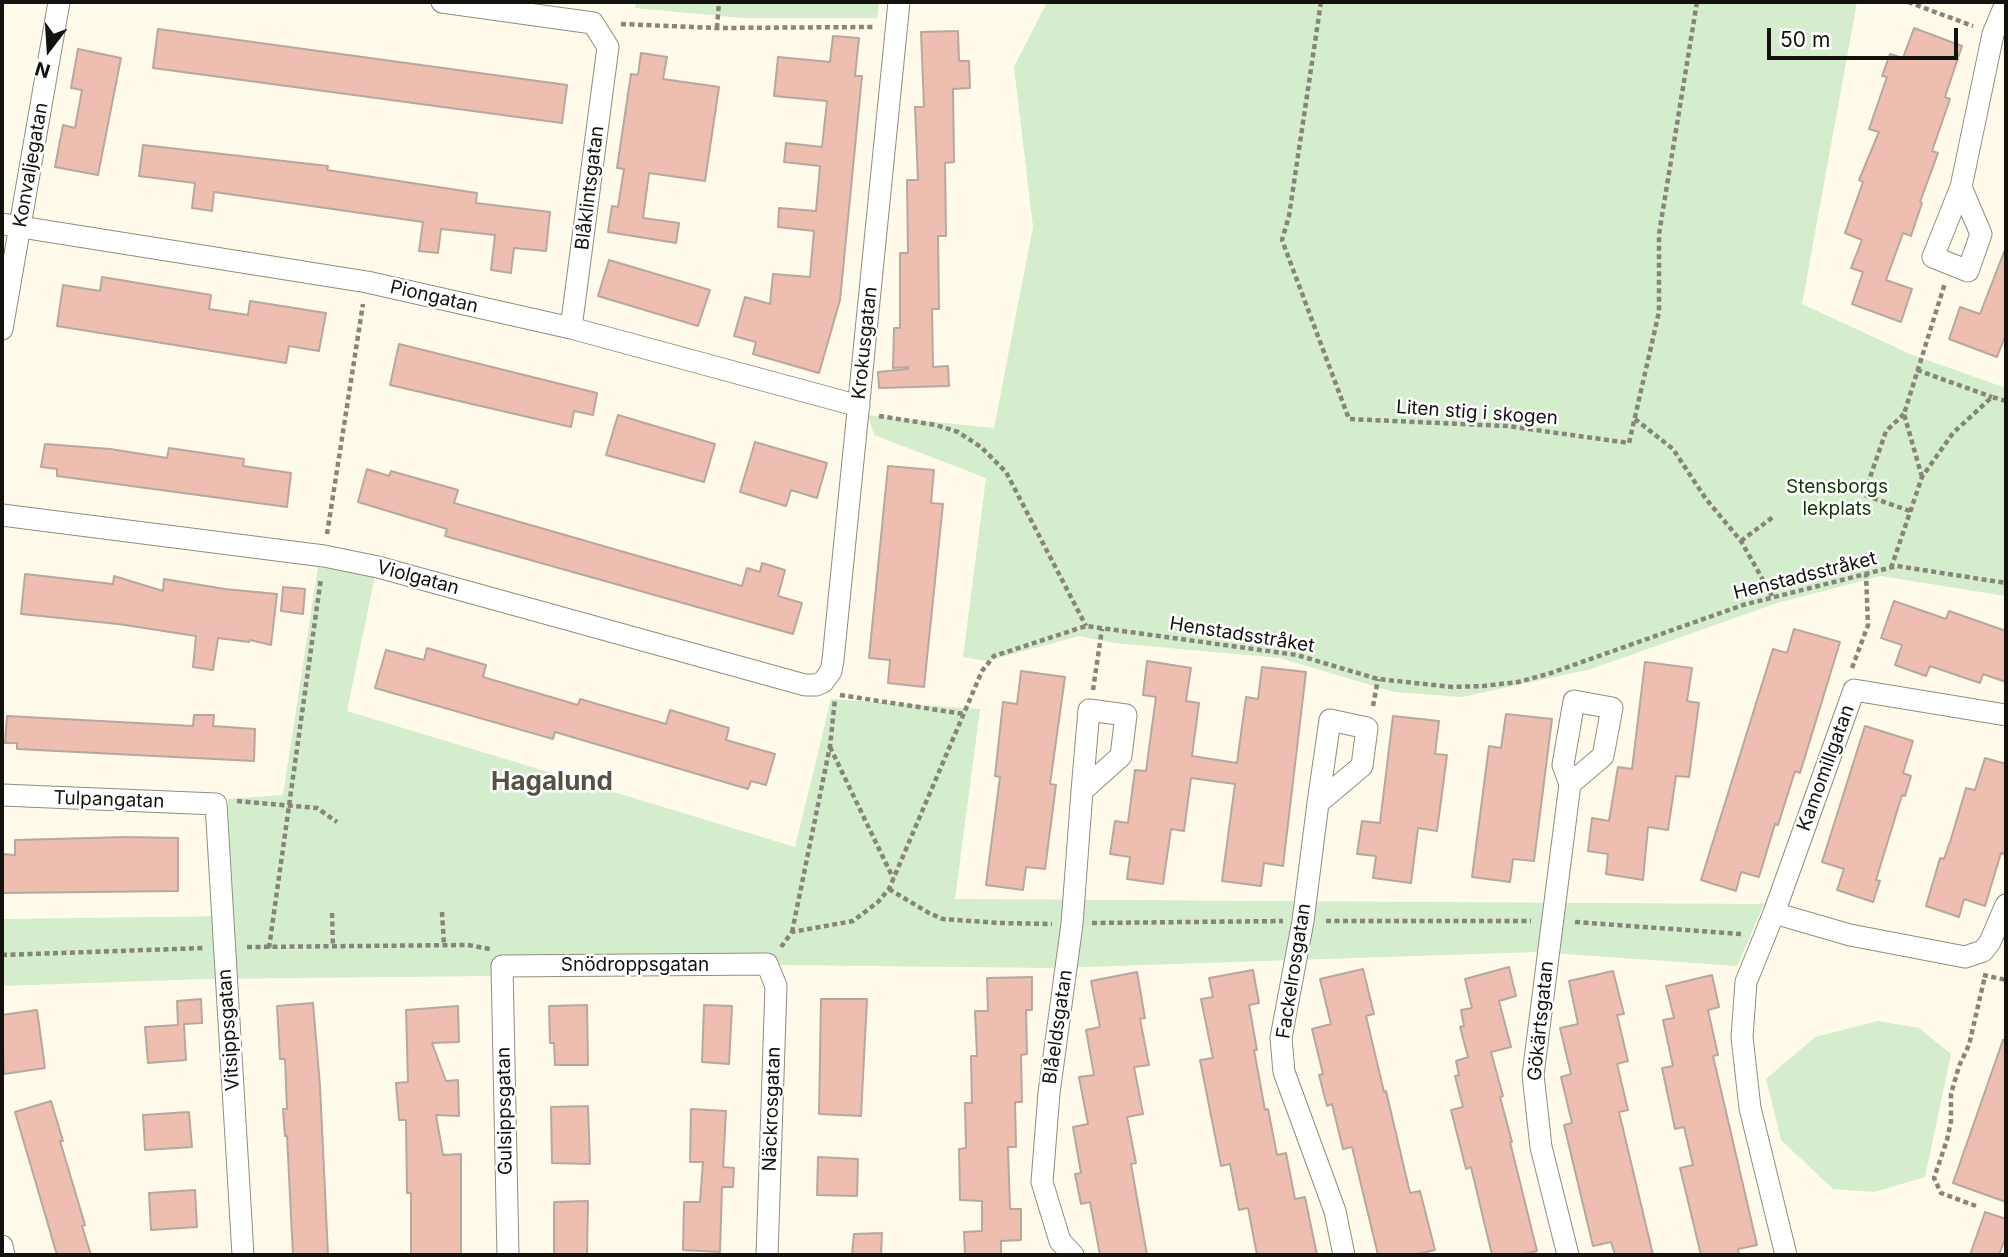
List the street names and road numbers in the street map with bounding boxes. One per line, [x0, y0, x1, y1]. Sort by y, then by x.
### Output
street label: Konvaljegatan [9, 101, 53, 229]
street label: Blåklintsgatan [571, 125, 609, 251]
street label: Piongatan [388, 276, 480, 318]
street label: Krokusgatan [848, 286, 882, 400]
street label: Liten stig i skogen [1395, 396, 1559, 430]
street label: Henstadsstråket [1731, 547, 1879, 605]
street label: Violgatan [374, 556, 462, 600]
street label: Henstadsstråket [1168, 612, 1316, 658]
street label: Kamomillgatan [1793, 702, 1859, 834]
street label: Tulpangatan [53, 787, 165, 813]
street label: Fackelrosgatan [1272, 902, 1316, 1040]
street label: Snödroppsgatan [561, 954, 709, 976]
street label: Gökärtsgatan [1523, 960, 1559, 1082]
street label: Vitsippsgatan [213, 968, 245, 1092]
street label: Blåeldsgatan [1039, 968, 1077, 1086]
street label: Näckrosgatan [758, 1046, 786, 1172]
street label: Gulsippsgatan [492, 1047, 518, 1175]

